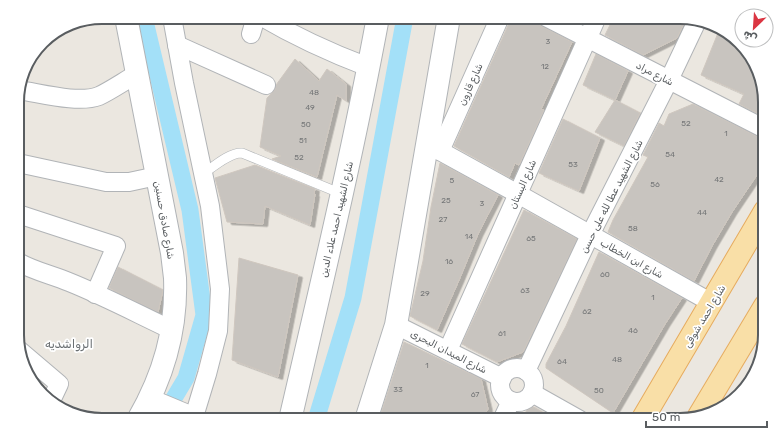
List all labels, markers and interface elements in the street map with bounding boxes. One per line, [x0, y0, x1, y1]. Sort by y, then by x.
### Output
north arrow [734, 8, 774, 48]
text: ش [741, 28, 759, 45]
house number: 3 [546, 37, 551, 46]
street label: شارع مراد [633, 59, 675, 89]
street label: شارع قارون [456, 61, 486, 108]
house number: 12 [541, 62, 549, 71]
house number: 48 [309, 88, 319, 97]
house number: 49 [305, 103, 315, 112]
house number: 52 [681, 119, 691, 128]
house number: 50 [301, 120, 311, 129]
house number: 1 [724, 129, 728, 138]
house number: 51 [299, 136, 307, 145]
street label: شارع الشهيد عطا لله على حسن [578, 138, 647, 256]
house number: 54 [665, 150, 675, 159]
house number: 52 [294, 153, 304, 162]
street label: شارع البستان [507, 158, 540, 211]
street label: شارع الشهيد احمد علاء الدين [318, 160, 357, 279]
house number: 53 [568, 160, 578, 169]
house number: 42 [714, 175, 724, 184]
house number: 5 [450, 176, 455, 185]
street label: شارع صادق حسنين [150, 180, 177, 260]
house number: 56 [650, 180, 660, 189]
house number: 25 [441, 196, 451, 205]
house number: 3 [480, 199, 485, 208]
house number: 44 [697, 208, 707, 217]
house number: 27 [439, 215, 447, 224]
house number: 58 [628, 224, 638, 233]
house number: 14 [465, 232, 473, 241]
house number: 65 [526, 234, 536, 243]
street label: شارع ابن الخطاب [597, 237, 665, 282]
house number: 16 [445, 257, 453, 266]
house number: 60 [600, 270, 610, 279]
street label: شارع احمد شوقى [681, 283, 729, 351]
house number: 63 [520, 286, 530, 295]
house number: 29 [420, 289, 430, 298]
house number: 1 [651, 293, 655, 302]
house number: 62 [582, 307, 592, 316]
house number: 46 [628, 326, 638, 335]
street label: شارع الميدان البحرى [408, 327, 489, 377]
house number: 61 [498, 329, 506, 338]
district label: الرواشديه [45, 337, 93, 352]
house number: 48 [612, 355, 622, 364]
house number: 64 [557, 357, 567, 366]
house number: 1 [425, 361, 429, 370]
house number: 33 [393, 385, 403, 394]
house number: 50 [594, 386, 604, 395]
house number: 67 [471, 390, 479, 399]
scale bar [646, 403, 767, 429]
text: 50 m [652, 410, 680, 424]

